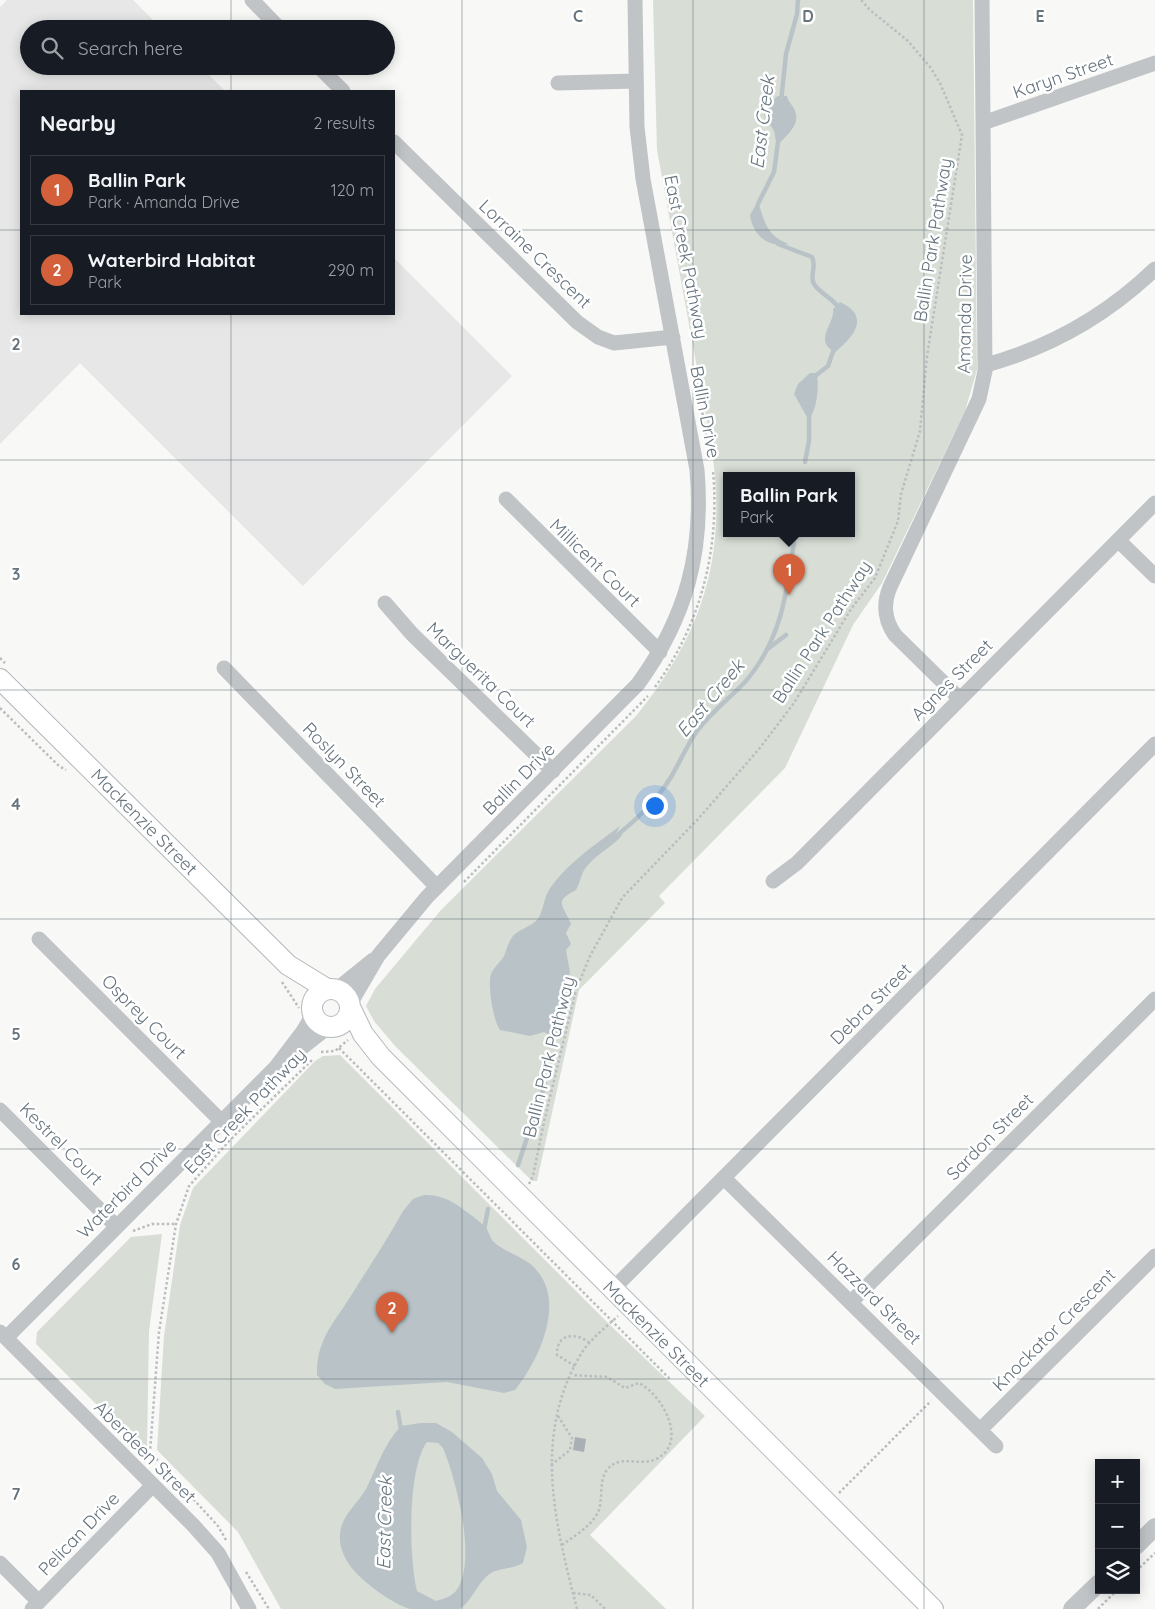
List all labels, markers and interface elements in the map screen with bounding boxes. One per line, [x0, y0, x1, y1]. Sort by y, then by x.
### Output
text: C [573, 6, 583, 26]
text: D [802, 6, 814, 26]
text: E [1035, 6, 1045, 26]
search box [20, 20, 395, 75]
icon: search [38, 34, 66, 62]
text: Search here [78, 36, 183, 60]
street label: Karyn Street [1010, 48, 1116, 103]
water label: East Creek [744, 72, 780, 170]
text: Nearby [40, 110, 116, 136]
text: 2 results [313, 113, 375, 133]
street label: Ballin Park Pathway [908, 156, 957, 324]
text: Ballin Park [88, 168, 186, 192]
street label: East Creek Pathway [659, 173, 714, 341]
text: 1 [54, 180, 60, 200]
text: 120 m [331, 180, 374, 200]
text: Park · Amanda Drive [88, 192, 240, 212]
street label: Lorraine Crescent [474, 194, 596, 313]
text: Waterbird Habitat [88, 248, 256, 272]
street label: Amanda Drive [952, 254, 977, 374]
text: 2 [52, 260, 62, 280]
text: 290 m [328, 260, 374, 280]
text: Park [88, 272, 122, 292]
text: 2 [11, 334, 21, 354]
street label: Ballin Drive [685, 364, 726, 460]
popup [723, 472, 855, 537]
text: Ballin Park [740, 483, 838, 507]
text: Park [740, 507, 774, 527]
street label: Millicent Court [545, 513, 646, 612]
pin: 1 [773, 554, 805, 595]
street label: Ballin Park Pathway [767, 556, 876, 707]
text: 3 [12, 564, 20, 584]
street label: Marguerita Court [422, 617, 541, 732]
street label: Agnes Street [906, 634, 997, 725]
water label: East Creek [671, 653, 751, 742]
street label: Roslyn Street [298, 717, 391, 812]
street label: Ballin Drive [477, 737, 560, 820]
street label: Mackenzie Street [86, 763, 203, 880]
your location [642, 793, 668, 819]
text: 4 [11, 794, 21, 814]
street label: Debra Street [825, 958, 916, 1049]
street label: Osprey Court [97, 969, 192, 1064]
street label: Ballin Park Pathway [517, 974, 580, 1140]
text: 5 [11, 1024, 21, 1044]
street label: East Creek Pathway [179, 1043, 311, 1178]
street label: Sardon Street [941, 1088, 1038, 1185]
street label: Kestrel Court [15, 1097, 108, 1190]
street label: Waterbird Drive [72, 1134, 181, 1243]
street label: Hazzard Street [823, 1246, 926, 1349]
text: 6 [12, 1254, 21, 1274]
street label: Knockator Crescent [987, 1263, 1120, 1396]
street label: Mackenzie Street [598, 1275, 715, 1392]
pin: 2 [376, 1292, 408, 1333]
street label: Aberdeen Street [89, 1396, 201, 1508]
map controls [1095, 1459, 1140, 1594]
button: + [1095, 1459, 1140, 1504]
water label: East Creek [371, 1474, 397, 1570]
text: 7 [12, 1484, 21, 1504]
street label: Pelican Drive [33, 1487, 124, 1580]
button: − [1095, 1504, 1140, 1549]
button: layers [1095, 1549, 1140, 1594]

